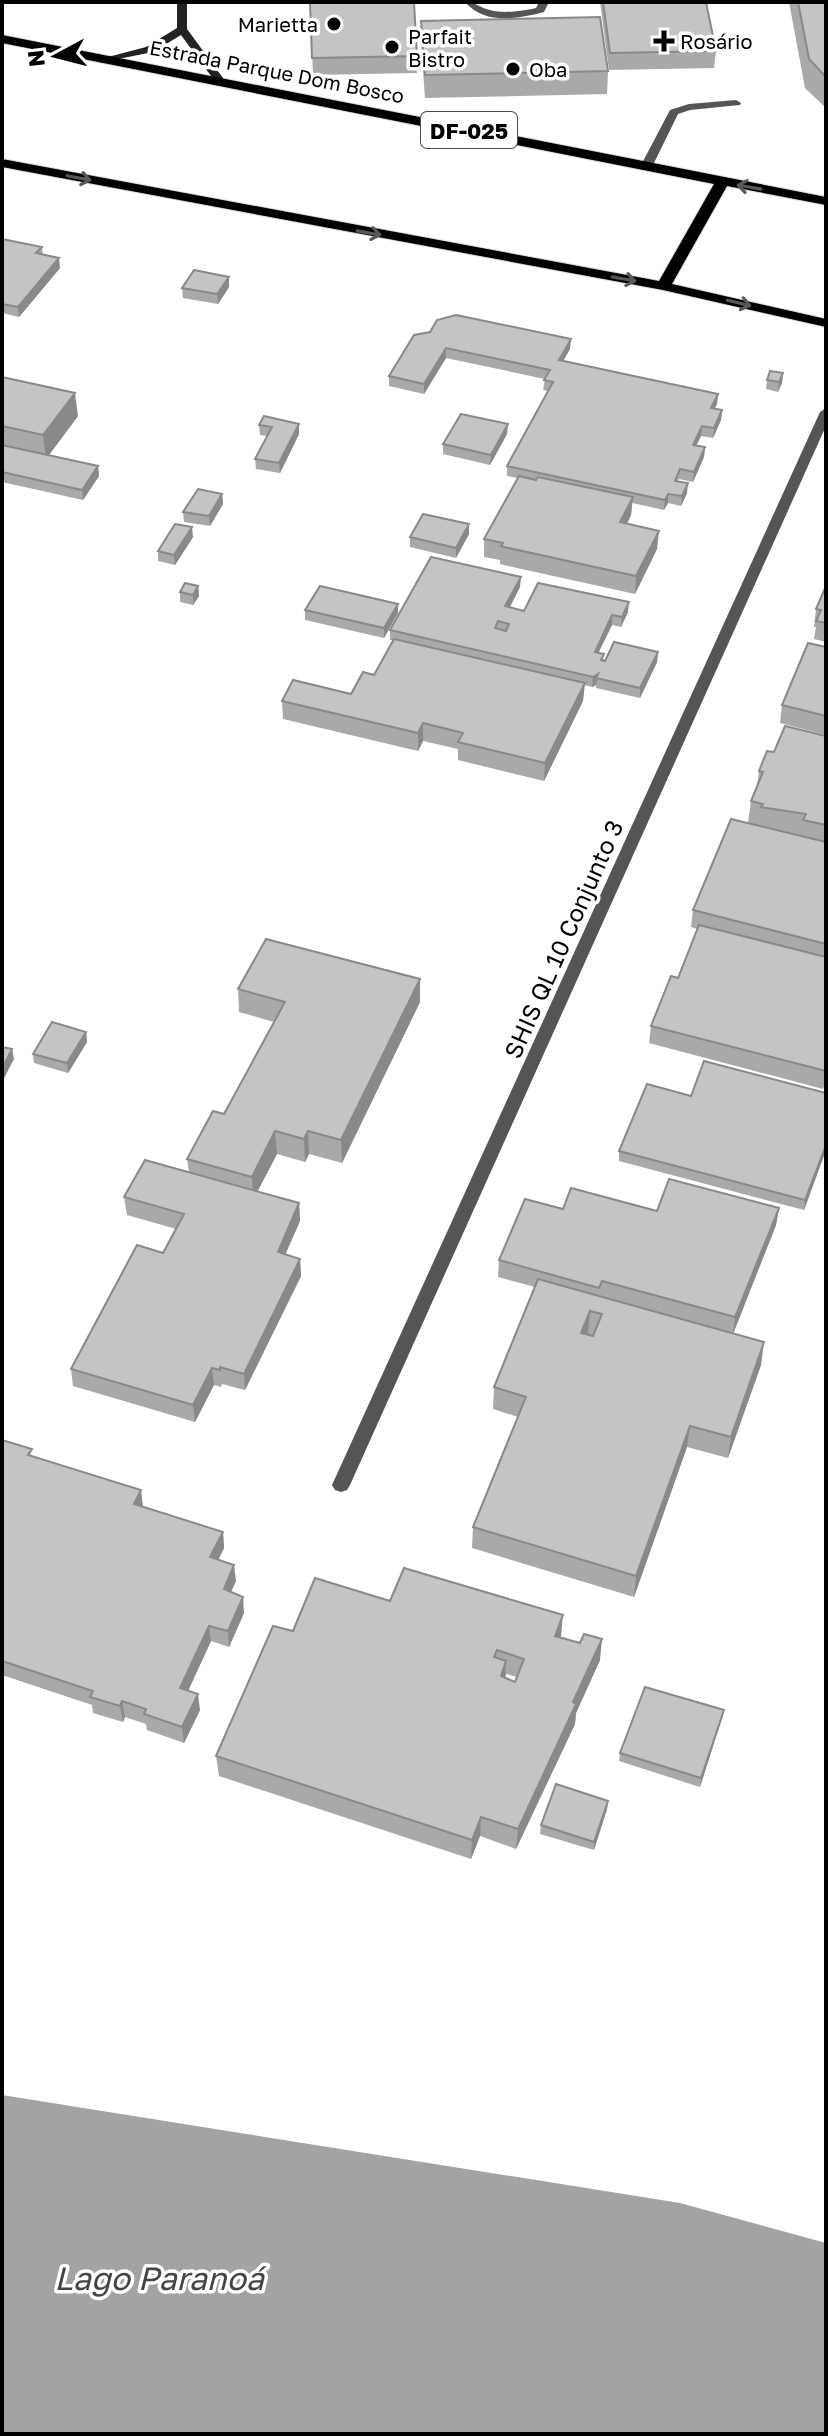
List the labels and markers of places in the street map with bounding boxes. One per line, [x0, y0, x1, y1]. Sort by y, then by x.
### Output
place label: Marietta [238, 12, 318, 36]
marker: Marietta [325, 15, 343, 33]
place label: Parfait Bistro [408, 24, 472, 71]
place label: Rosário [680, 29, 752, 53]
marker: Rosário [655, 32, 673, 50]
marker: Parfait Bistro [383, 38, 401, 56]
place label: Oba [529, 57, 567, 81]
marker: Oba [504, 60, 522, 78]

